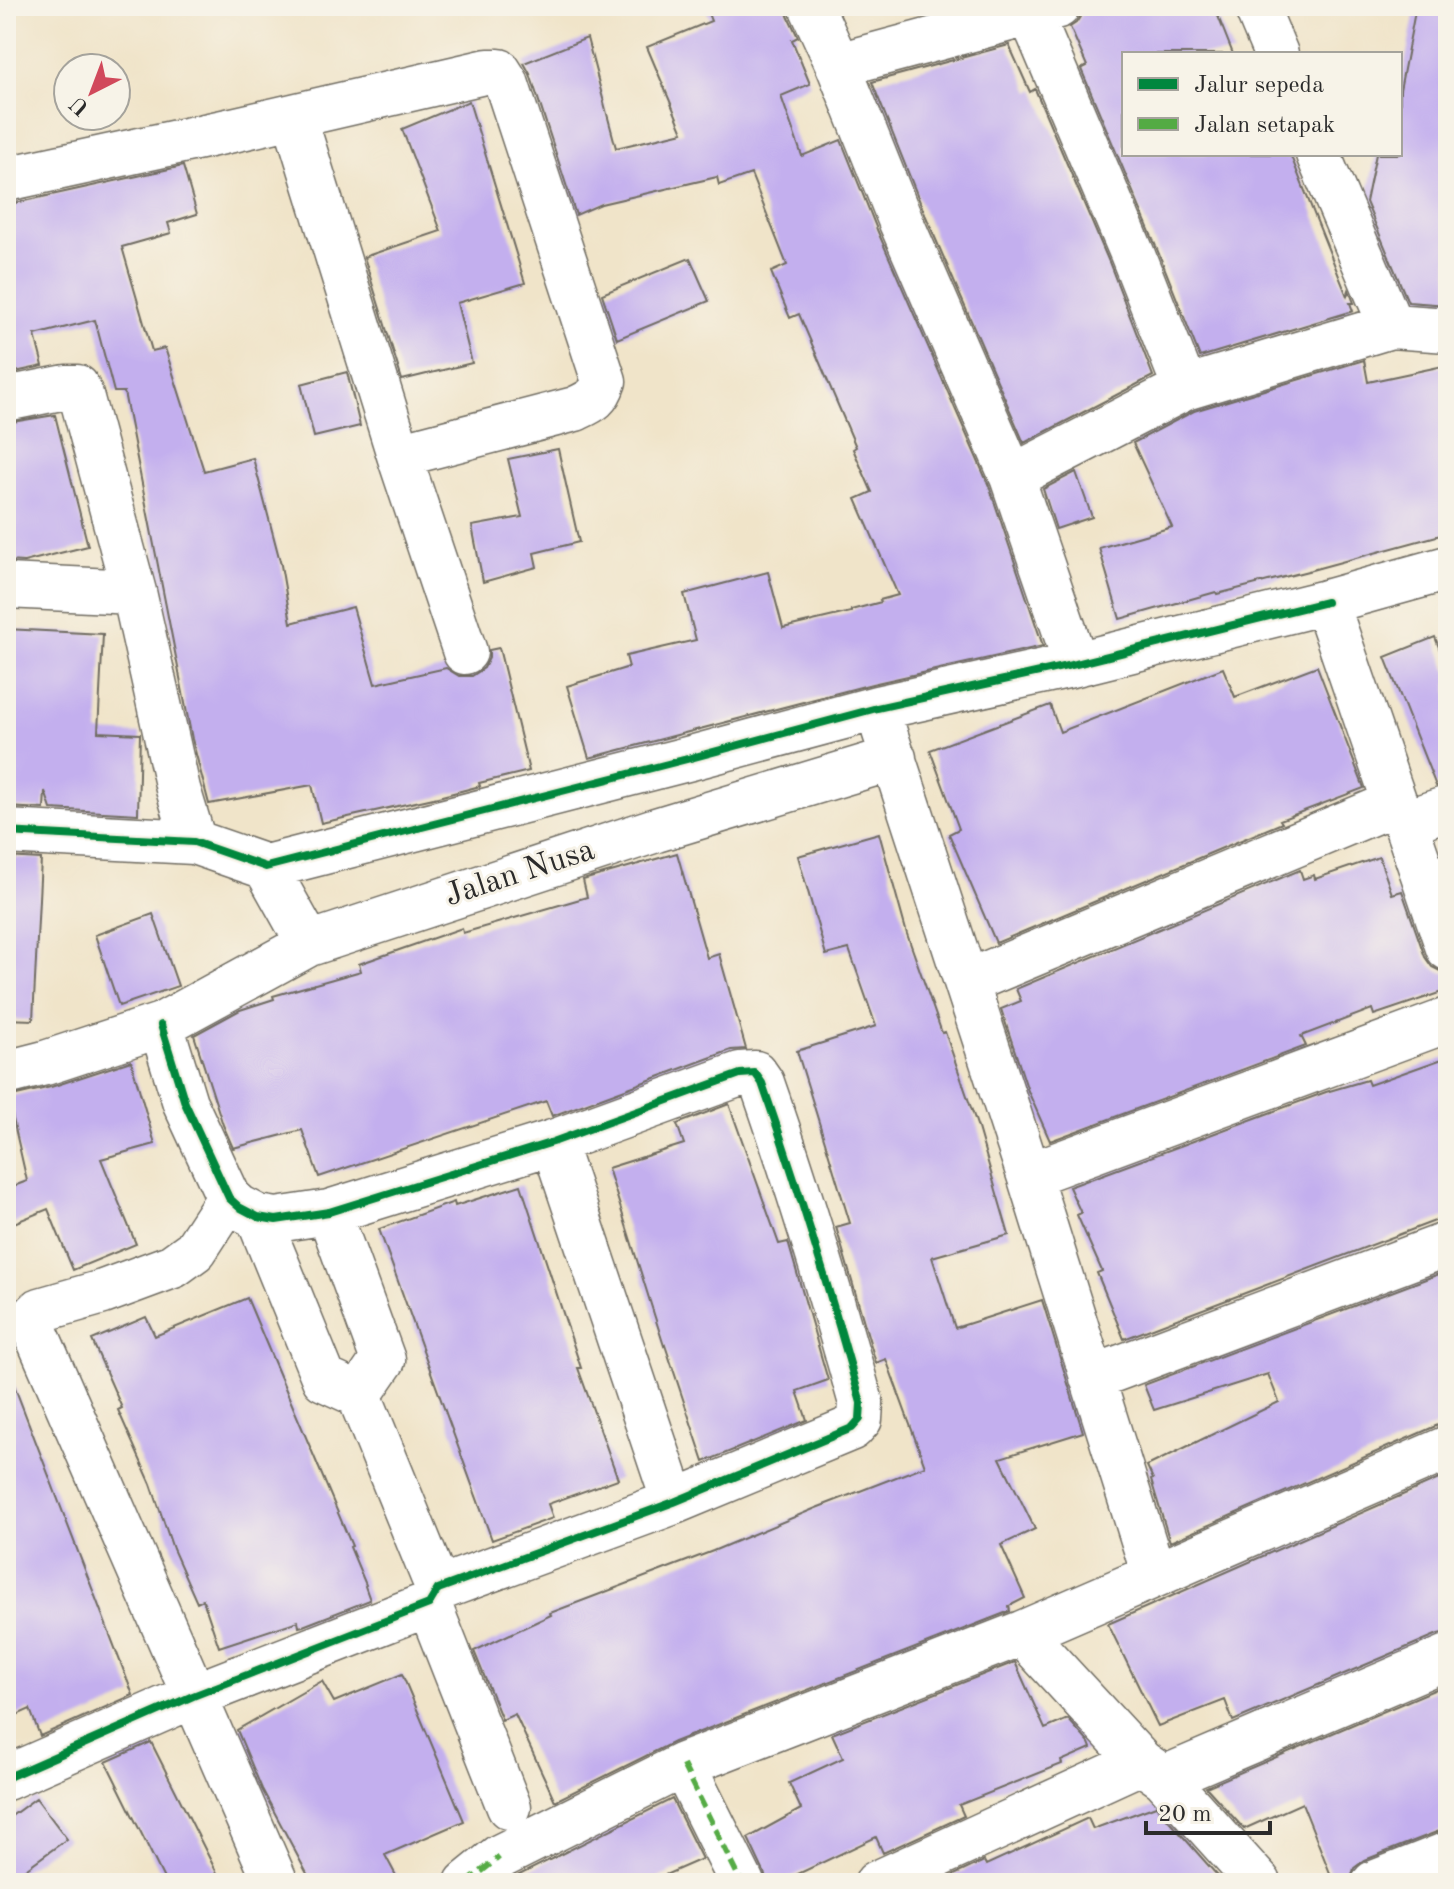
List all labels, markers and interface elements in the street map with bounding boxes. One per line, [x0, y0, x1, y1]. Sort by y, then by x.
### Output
north arrow [52, 52, 132, 132]
legend [1122, 52, 1402, 156]
text: Jalur sepeda [1194, 74, 1324, 98]
text: U [66, 91, 94, 119]
text: Jalan setapak [1194, 114, 1335, 138]
street label: Jalan Nusa [441, 835, 599, 913]
scale bar [1146, 1785, 1270, 1835]
text: 20 m [1158, 1803, 1212, 1827]

